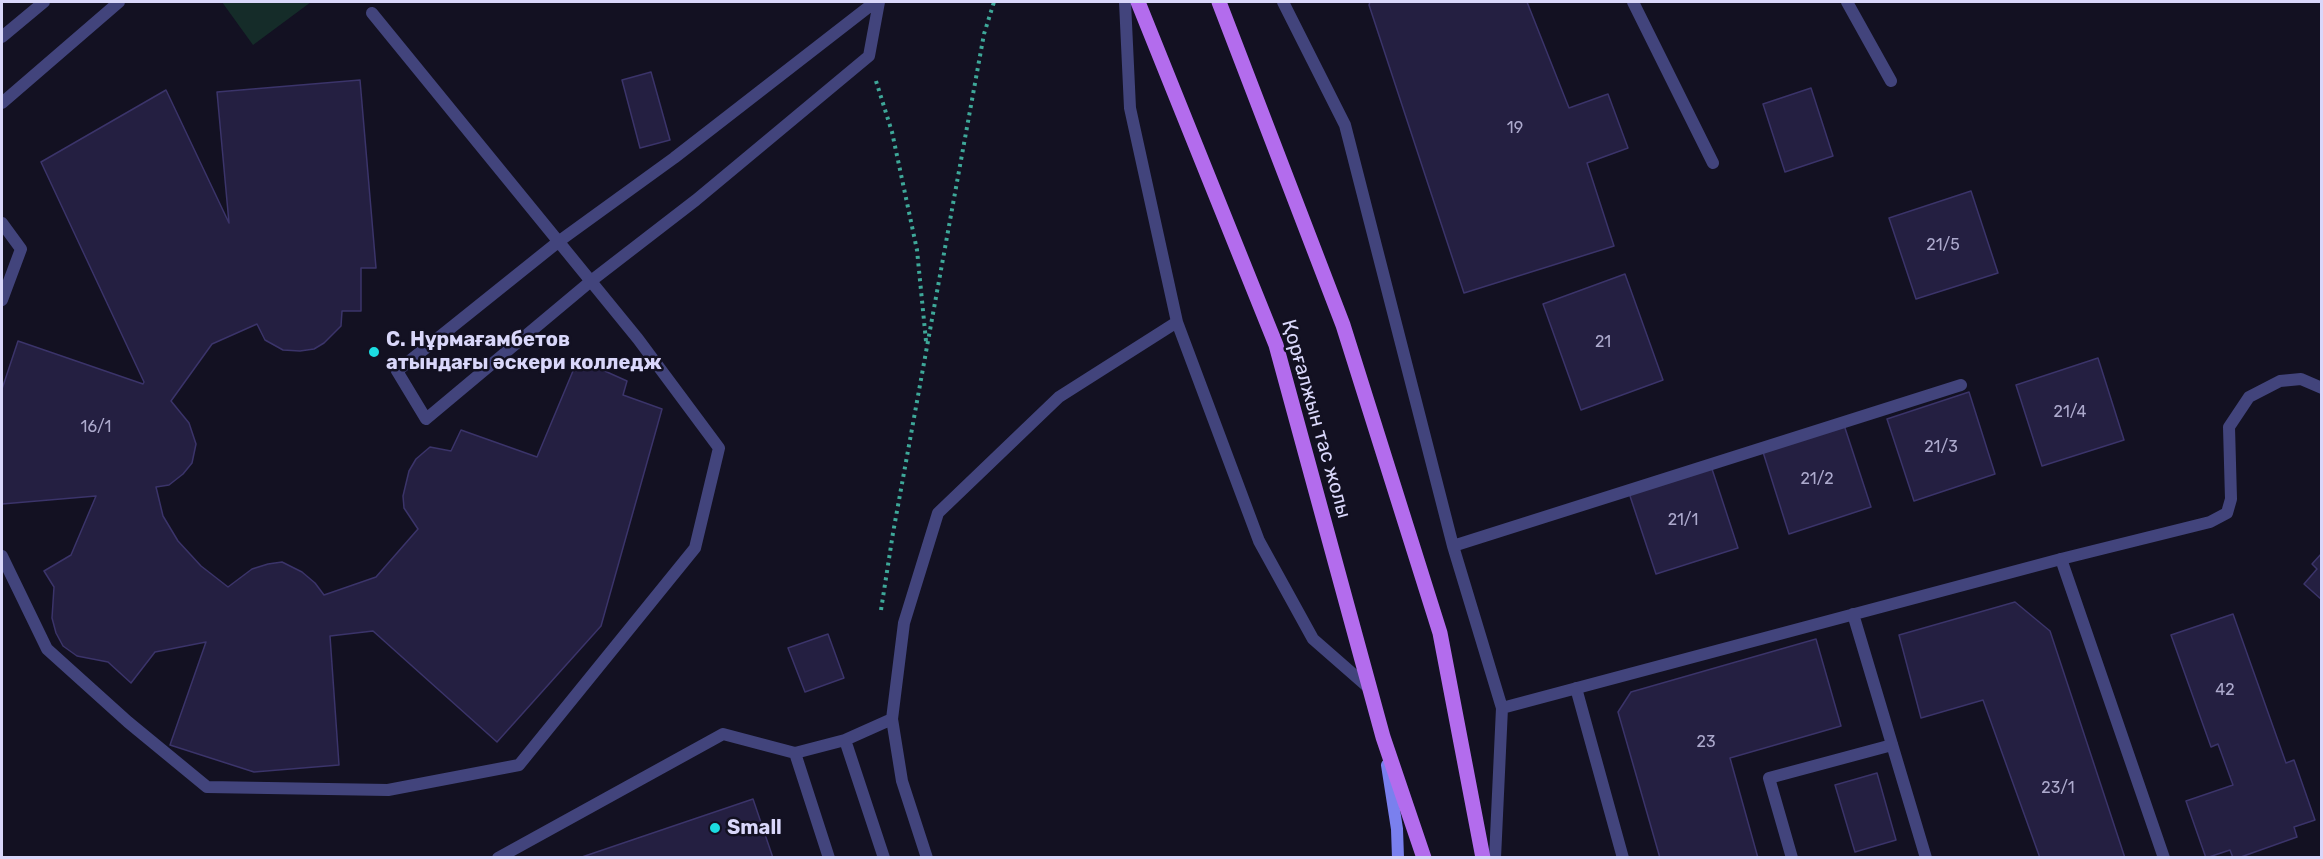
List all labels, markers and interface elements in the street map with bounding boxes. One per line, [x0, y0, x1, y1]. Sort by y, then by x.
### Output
house number: 19 [1507, 118, 1523, 138]
house number: 21/5 [1926, 235, 1960, 255]
street label: Қорғалжын тас жолы [1276, 317, 1356, 521]
place label: С. Нұрмағамбетов атындағы әскери колледж [386, 328, 662, 375]
house number: 21 [1595, 332, 1611, 352]
marker: С. Нұрмағамбетов атындағы әскери колледж [367, 345, 381, 359]
house number: 21/4 [2054, 402, 2086, 422]
house number: 16/1 [81, 417, 111, 437]
house number: 21/3 [1924, 437, 1958, 457]
house number: 21/2 [1800, 469, 1834, 489]
house number: 21/1 [1668, 510, 1698, 530]
house number: 42 [2215, 680, 2235, 700]
house number: 23 [1696, 732, 1716, 752]
house number: 23/1 [2041, 778, 2075, 798]
place label: Small [727, 816, 782, 840]
marker: Small [708, 821, 722, 835]

